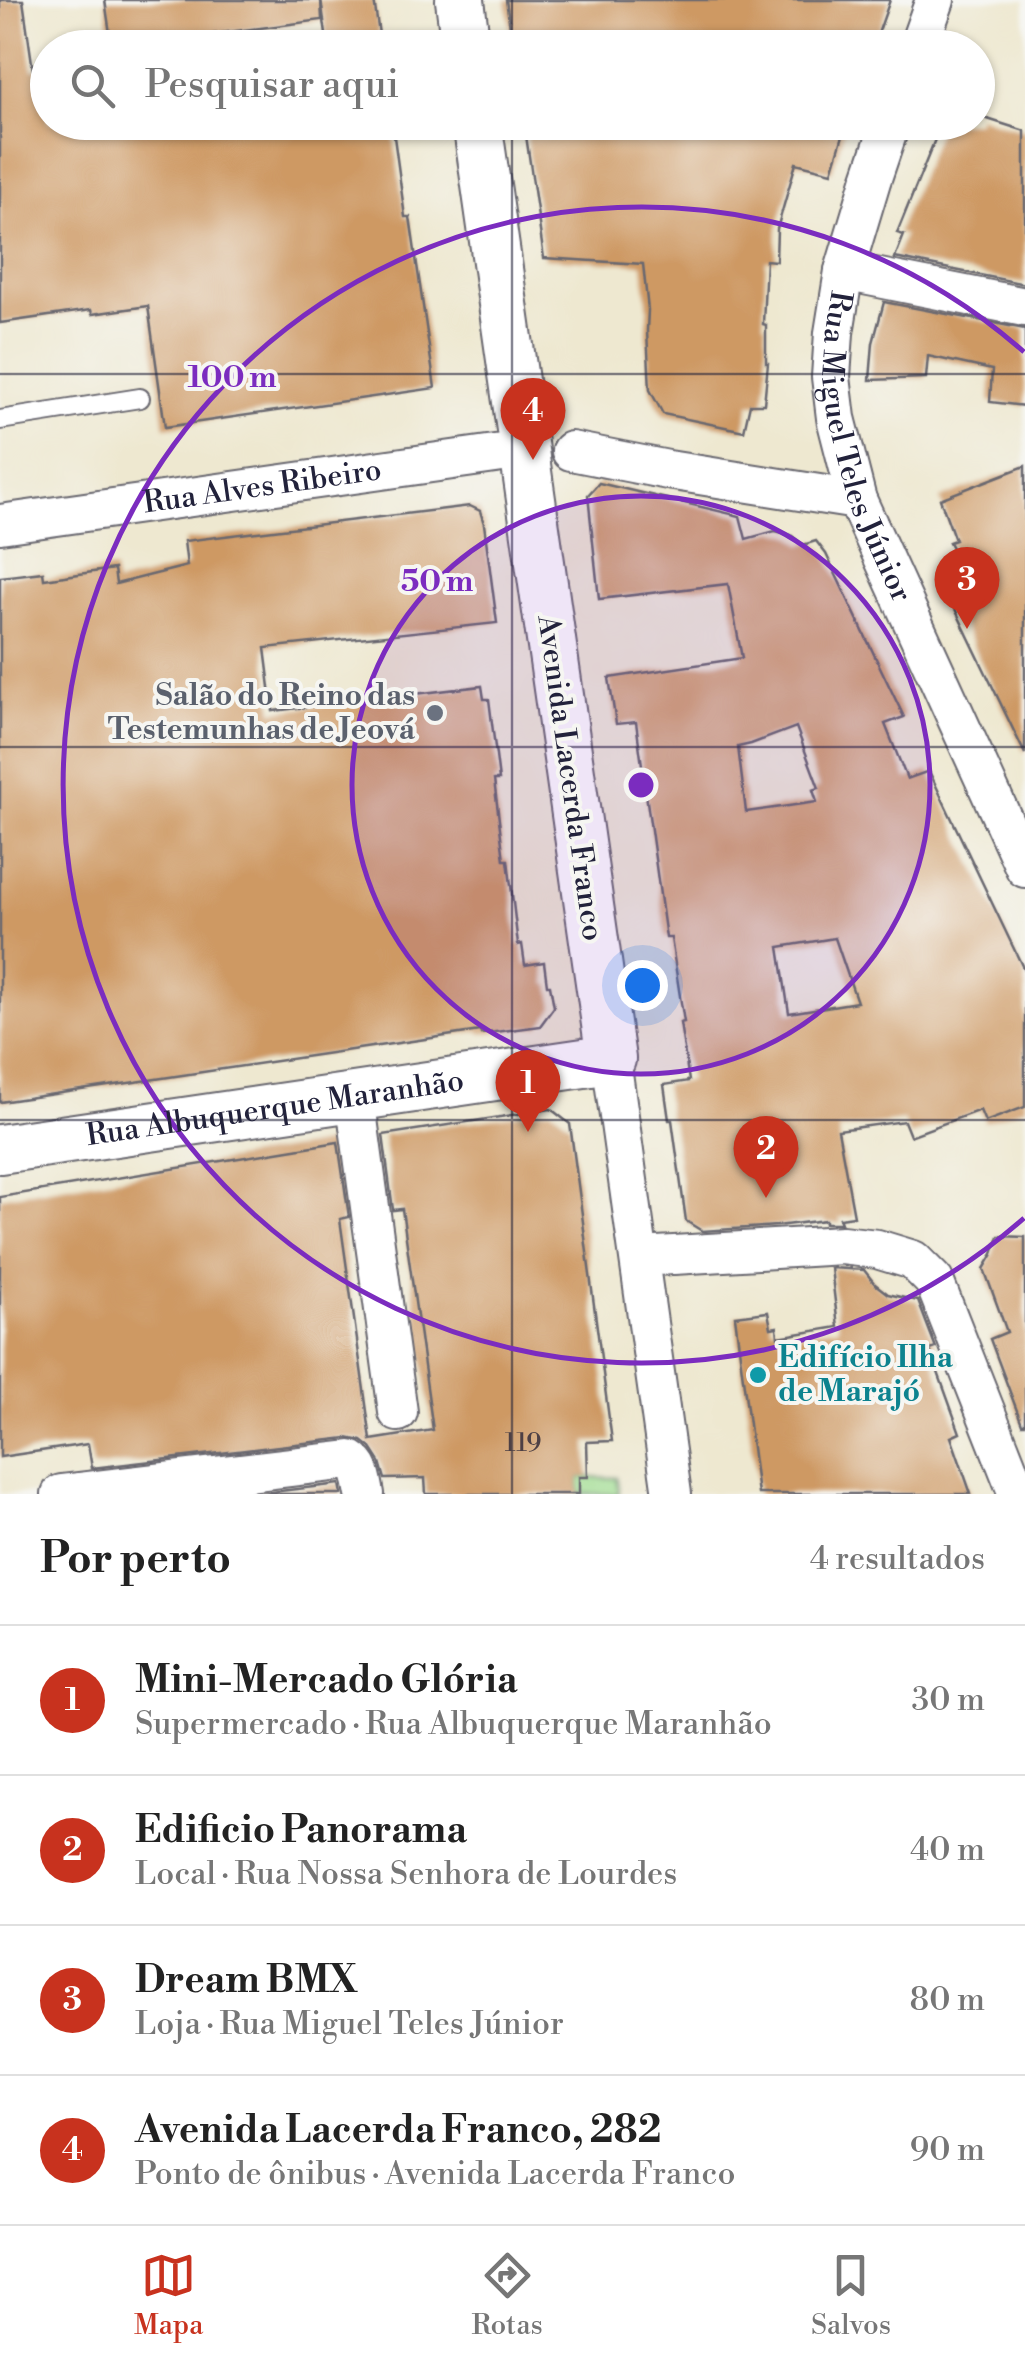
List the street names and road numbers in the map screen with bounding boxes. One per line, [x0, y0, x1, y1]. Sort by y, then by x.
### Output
street label: Rua Miguel Teles Júnior [812, 288, 920, 608]
street label: Rua Alves Ribeiro [141, 451, 384, 523]
street label: Avenida Lacerda Franco [528, 612, 612, 943]
street label: Rua Albuquerque Maranhão [84, 1062, 466, 1155]

